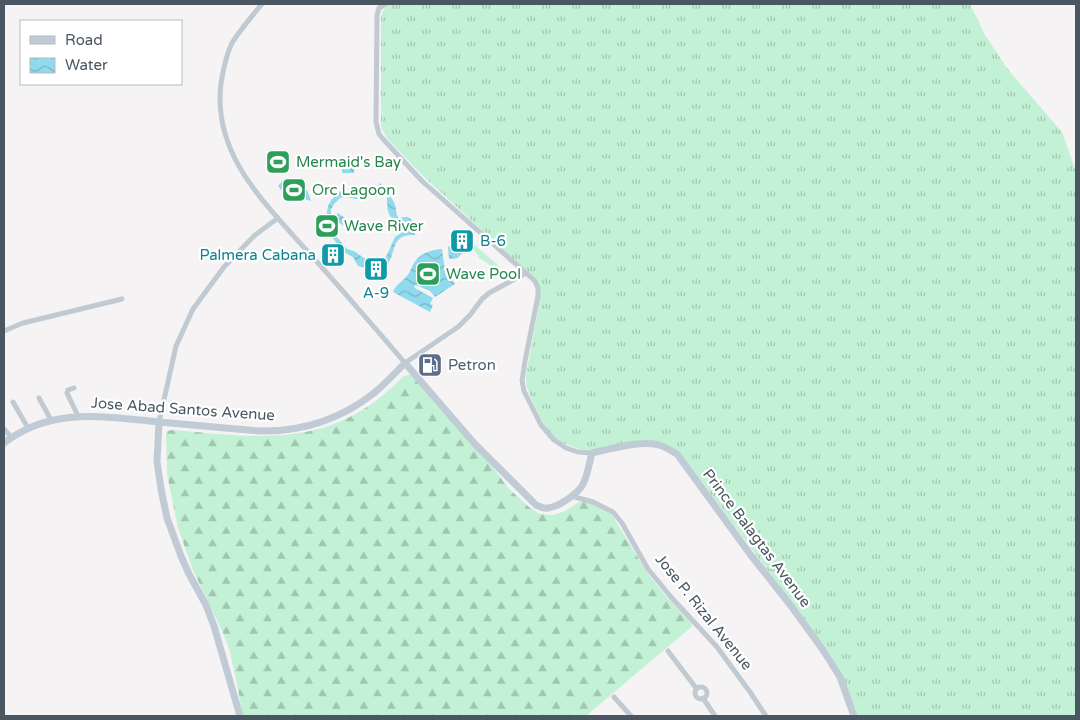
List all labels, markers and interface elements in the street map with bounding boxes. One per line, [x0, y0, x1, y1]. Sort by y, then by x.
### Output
legend [20, 20, 182, 85]
text: Road [65, 31, 103, 49]
text: Water [65, 56, 108, 74]
sports icon: Mermaid's Bay [265, 149, 291, 175]
place label: Mermaid's Bay [296, 153, 401, 171]
sports icon: Orc Lagoon [281, 177, 307, 203]
place label: Orc Lagoon [312, 181, 395, 199]
sports icon: Wave River [314, 213, 340, 239]
place label: Wave River [344, 217, 424, 235]
building icon: B-6 [449, 228, 475, 254]
place label: B-6 [480, 232, 506, 250]
building icon: Palmera Cabana [320, 242, 346, 268]
place label: Palmera Cabana [199, 246, 316, 264]
building icon: A-9 [363, 256, 389, 282]
sports icon: Wave Pool [415, 261, 441, 287]
place label: Wave Pool [446, 265, 521, 283]
place label: A-9 [363, 284, 389, 302]
fuel station icon: Petron [417, 352, 443, 378]
place label: Petron [448, 356, 496, 374]
street label: Jose Abad Santos Avenue [90, 394, 276, 424]
street label: Prince Balagtas Avenue [699, 465, 815, 611]
street label: Jose P. Rizal Avenue [652, 550, 756, 674]

